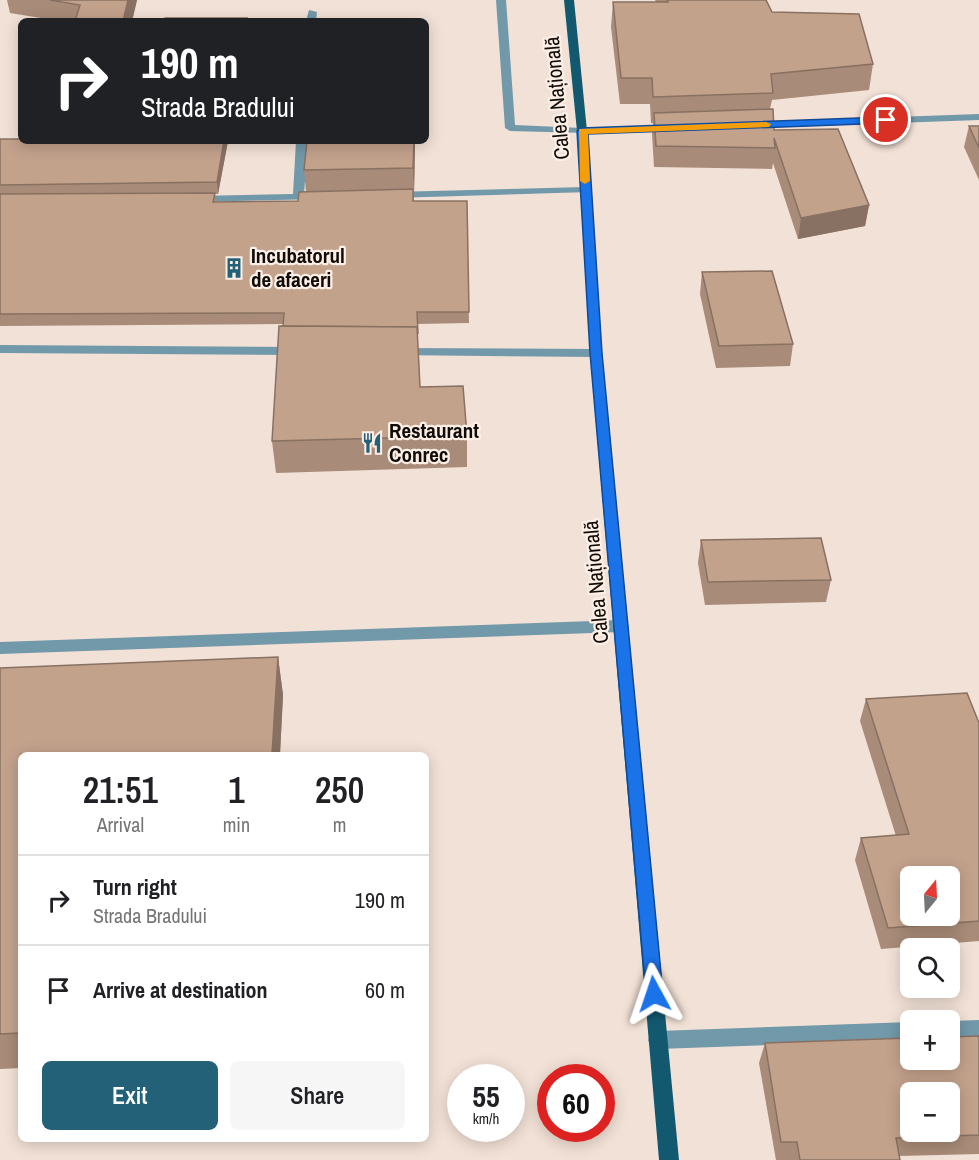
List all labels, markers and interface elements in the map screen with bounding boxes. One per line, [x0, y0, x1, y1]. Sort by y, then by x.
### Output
text: 190 m [141, 35, 239, 91]
street label: Calea Națională [537, 35, 576, 161]
icon: right [42, 42, 120, 120]
text: Strada Bradului [141, 89, 295, 125]
pin [860, 94, 911, 145]
icon: arrive [869, 103, 902, 136]
place label: Incubatorul de afaceri [251, 241, 345, 294]
building icon: Incubatorul de afaceri [222, 256, 246, 280]
place label: Restaurant Conrec [389, 416, 479, 469]
restaurant icon: Restaurant Conrec [360, 431, 384, 455]
street label: Calea Națională [576, 519, 615, 645]
text: 21:51 [83, 766, 158, 814]
text: 1 [228, 766, 245, 814]
text: 250 [315, 766, 364, 814]
text: Arrival [97, 811, 144, 838]
text: min [223, 811, 250, 838]
text: m [333, 811, 346, 838]
north arrow [900, 866, 960, 926]
map controls [900, 866, 960, 1142]
text: Turn right [93, 872, 177, 902]
icon: right [42, 884, 75, 917]
text: 190 m [355, 885, 405, 915]
text: Strada Bradului [93, 902, 207, 929]
button: search [900, 938, 960, 998]
position arrow [622, 962, 686, 1026]
icon: arrive [42, 974, 75, 1007]
text: Arrive at destination [93, 975, 267, 1005]
text: 60 m [365, 975, 405, 1005]
button: + [900, 1010, 960, 1070]
button: Exit [42, 1061, 218, 1130]
button: Share [230, 1061, 405, 1130]
speed limit sign: 60 [537, 1064, 615, 1142]
text: 55 [472, 1076, 500, 1116]
button: − [900, 1082, 960, 1142]
text: km/h [473, 1108, 499, 1129]

